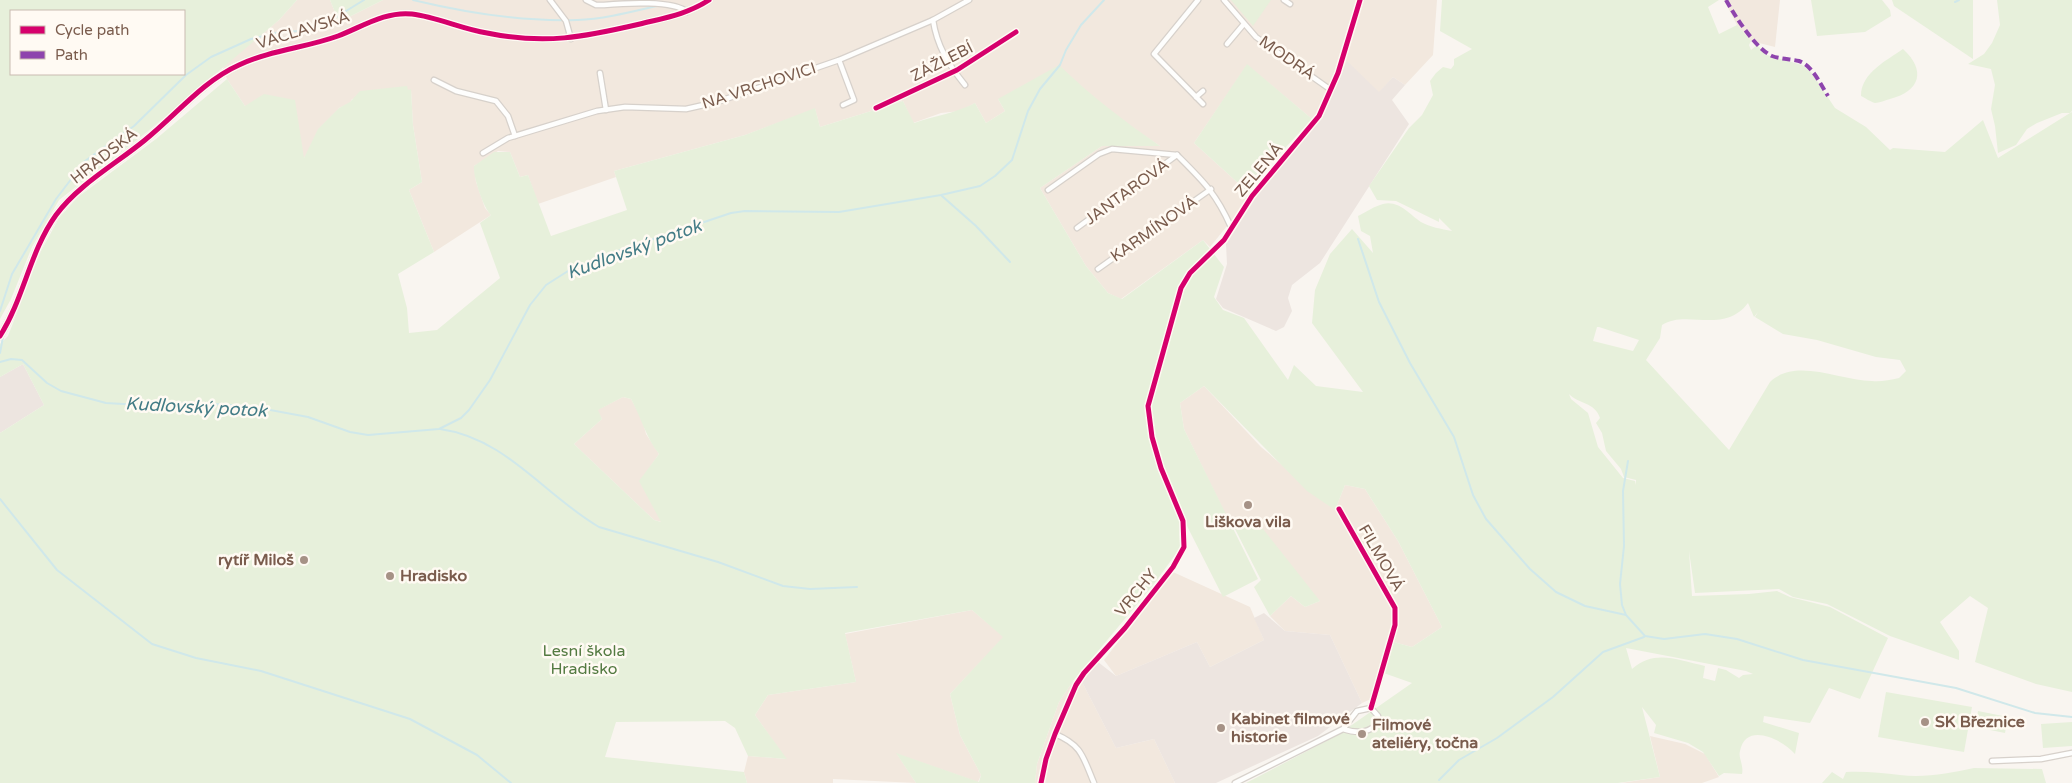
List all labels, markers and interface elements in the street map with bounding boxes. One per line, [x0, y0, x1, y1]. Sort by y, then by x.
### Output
street label: VÁCLAVSKÁ [254, 6, 352, 54]
legend [10, 10, 185, 75]
text: Cycle path [55, 21, 129, 39]
street label: MODRÁ [1255, 32, 1319, 85]
street label: ZÁŽLEBÍ [907, 38, 977, 86]
text: Path [55, 46, 88, 64]
street label: NA VRCHOVICI [699, 58, 819, 114]
street label: HRADSKÁ [66, 124, 142, 188]
street label: ZELENÁ [1231, 139, 1287, 201]
street label: JANTAROVÁ [1081, 155, 1173, 229]
street label: KARMÍNOVÁ [1107, 192, 1201, 266]
water label: Kudlovský potok [564, 214, 705, 284]
water label: Kudlovský potok [125, 392, 269, 422]
marker: Liškova vila [1242, 499, 1254, 511]
place label: Liškova vila [1205, 512, 1291, 532]
street label: FILMOVÁ [1354, 521, 1408, 595]
place label: rytíř Miloš [218, 550, 294, 570]
marker: rytíř Miloš [298, 554, 310, 566]
street label: VRCHY [1111, 565, 1161, 621]
place label: Hradisko [400, 566, 467, 586]
marker: Hradisko [384, 570, 396, 582]
park label: Lesní škola Hradisko [543, 641, 625, 679]
place label: Kabinet filmové historie [1231, 709, 1350, 747]
place label: SK Březnice [1935, 712, 2025, 732]
place label: Filmové ateliéry, točna [1372, 715, 1478, 753]
marker: SK Březnice [1919, 716, 1931, 728]
marker: Kabinet filmové historie [1215, 722, 1227, 734]
marker: Filmové ateliéry, točna [1356, 728, 1368, 740]

